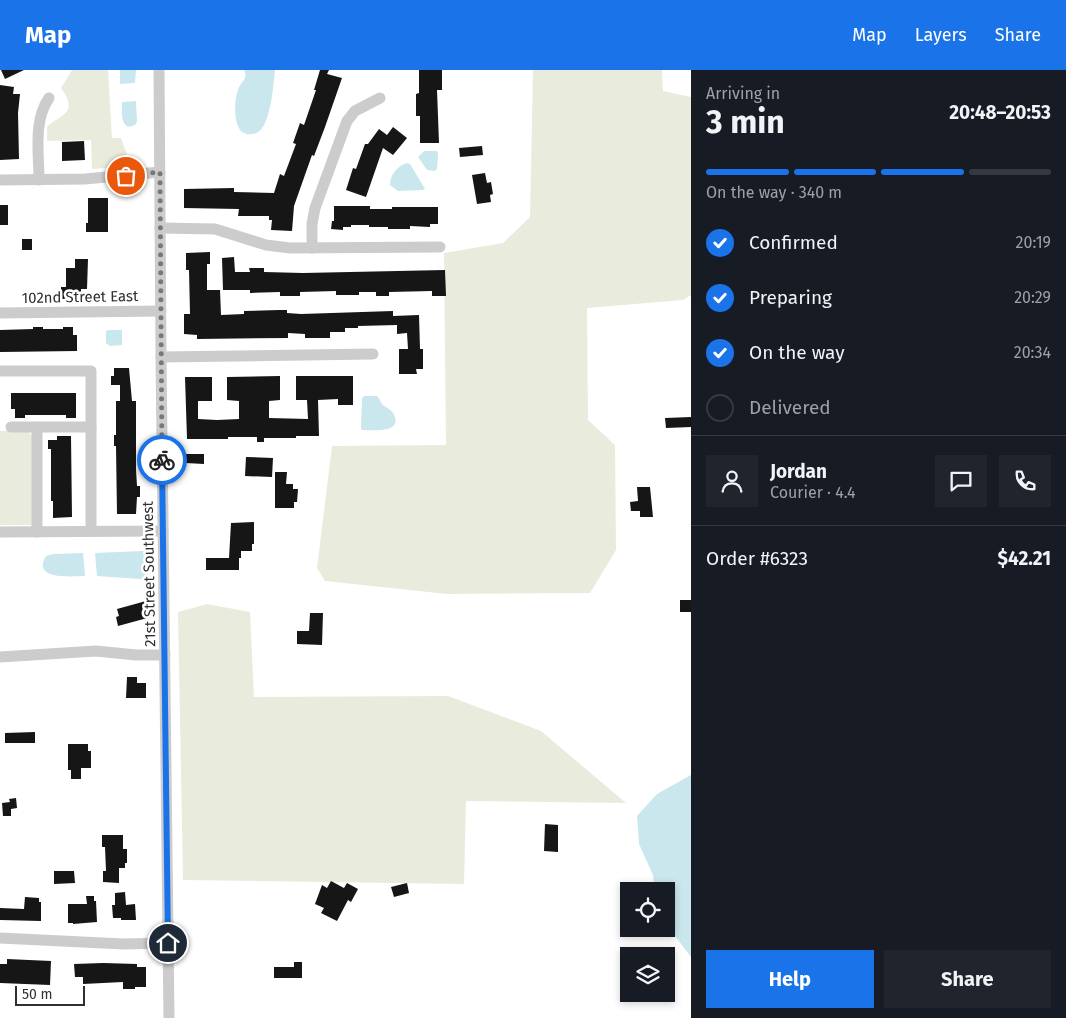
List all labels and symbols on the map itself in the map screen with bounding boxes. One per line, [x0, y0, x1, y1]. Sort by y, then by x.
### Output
pin [105, 155, 147, 197]
street label: 102nd Street East [21, 287, 139, 307]
courier [137, 435, 187, 485]
street label: 21st Street Southwest [139, 500, 159, 647]
pin [147, 922, 189, 964]
scale bar [15, 983, 85, 1006]

